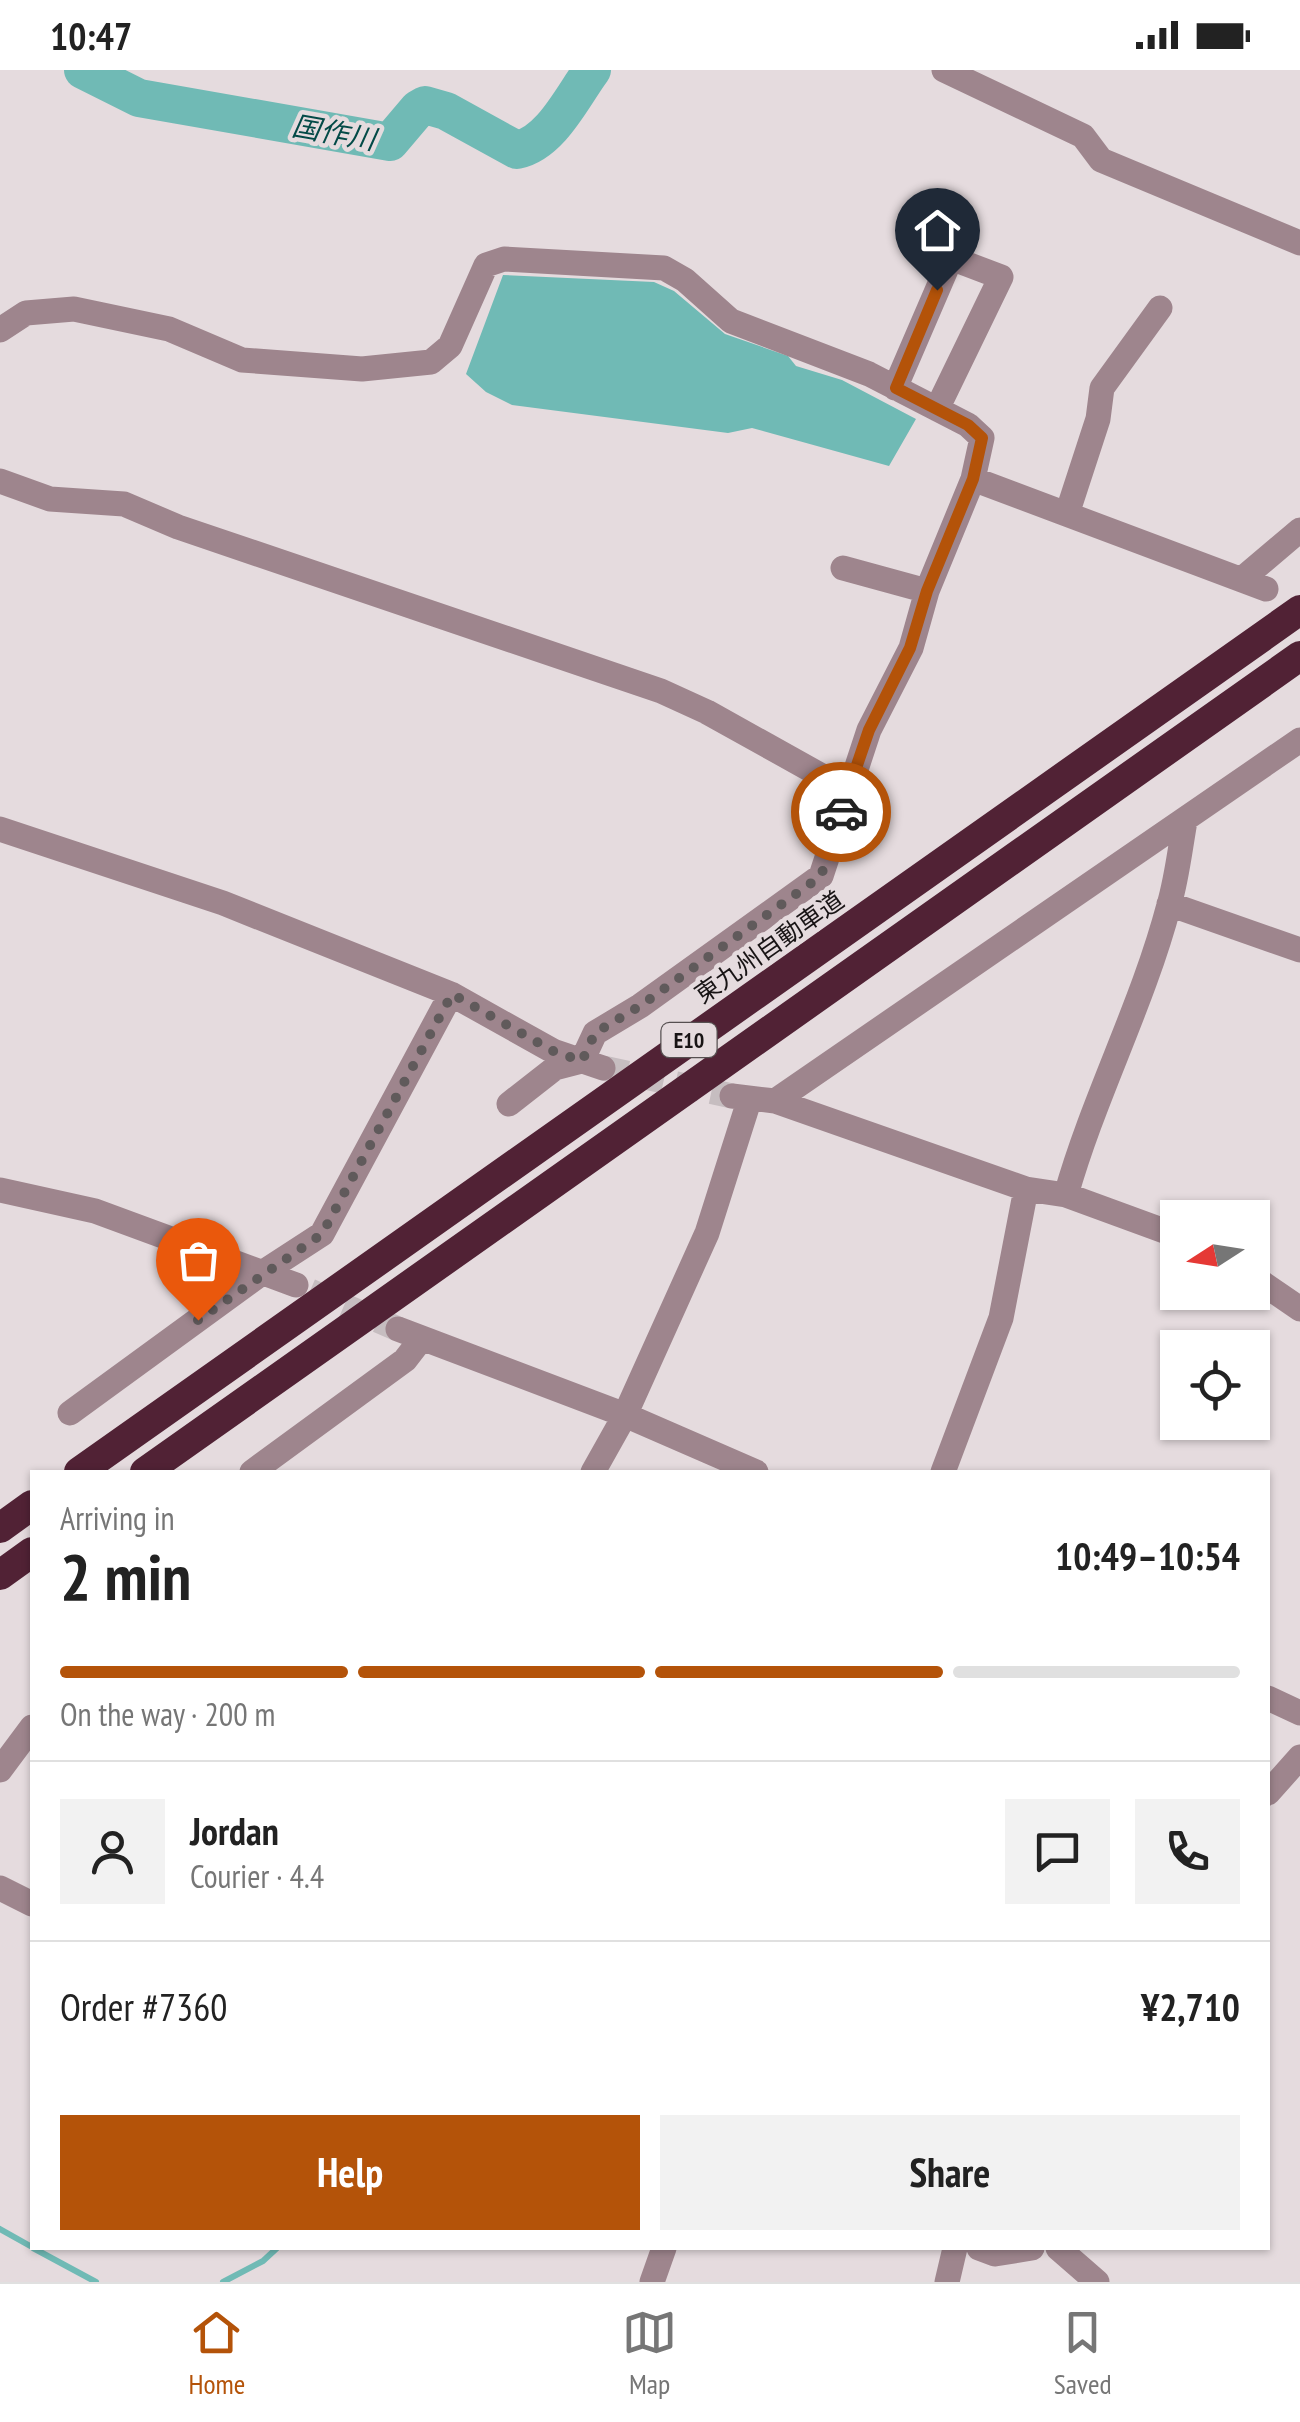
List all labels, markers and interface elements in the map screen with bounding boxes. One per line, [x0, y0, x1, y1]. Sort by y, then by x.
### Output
text: 10:47 [50, 11, 132, 60]
water label: 国作川 [289, 106, 382, 158]
pin [895, 188, 980, 291]
icon: home [910, 203, 965, 258]
courier [791, 762, 891, 862]
icon: car [814, 785, 869, 840]
street label: 東九州自動車道 [688, 884, 850, 1010]
road number: E10 [662, 1023, 716, 1057]
north arrow [1160, 1200, 1270, 1310]
map controls [1160, 1200, 1270, 1440]
pin [156, 1218, 241, 1321]
icon: bag [171, 1233, 226, 1288]
button: locate [1160, 1330, 1270, 1440]
text: Arriving in [60, 1497, 175, 1539]
text: 10:49–10:54 [1055, 1531, 1240, 1580]
text: 2 min [60, 1534, 191, 1618]
text: On the way · 200 m [60, 1693, 275, 1735]
button: person [60, 1799, 165, 1904]
button: chat [1005, 1799, 1110, 1904]
button: phone [1135, 1799, 1240, 1904]
text: Jordan [190, 1806, 279, 1855]
text: Courier · 4.4 [190, 1855, 324, 1897]
text: Order #7360 [60, 1982, 227, 2031]
text: ¥2,710 [1141, 1982, 1240, 2031]
button: Help [60, 2115, 640, 2230]
button: Share [660, 2115, 1240, 2230]
tab: Home [188, 2305, 245, 2402]
tab: Map [622, 2305, 677, 2402]
tab: Saved [1054, 2305, 1112, 2402]

